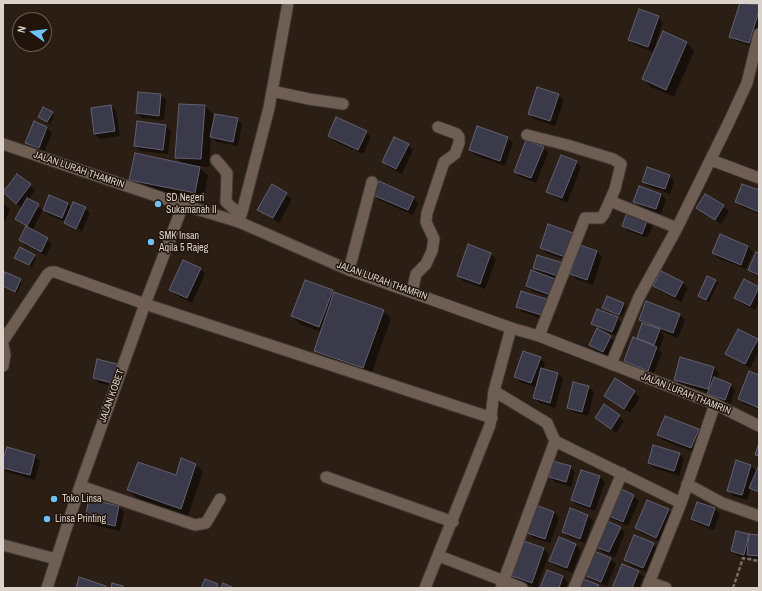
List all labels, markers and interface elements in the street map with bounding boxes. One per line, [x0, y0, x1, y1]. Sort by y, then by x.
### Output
north arrow [12, 12, 52, 52]
text: N [14, 24, 29, 34]
street label: JALAN LURAH THAMRIN [32, 149, 126, 191]
place label: SD Negeri Sukamanah II [166, 192, 217, 216]
marker: SD Negeri Sukamanah II [153, 199, 163, 209]
place label: SMK Insan Aqila 5 Rajeg [159, 230, 208, 254]
marker: SMK Insan Aqila 5 Rajeg [146, 237, 156, 247]
street label: JALAN LURAH THAMRIN [335, 259, 429, 303]
street label: JALAN KOBET [97, 368, 127, 424]
street label: JALAN LURAH THAMRIN [640, 371, 732, 417]
place label: Toko Linsa [62, 493, 102, 505]
marker: Toko Linsa [49, 494, 59, 504]
place label: Linsa Printing [55, 513, 106, 525]
marker: Linsa Printing [42, 514, 52, 524]

